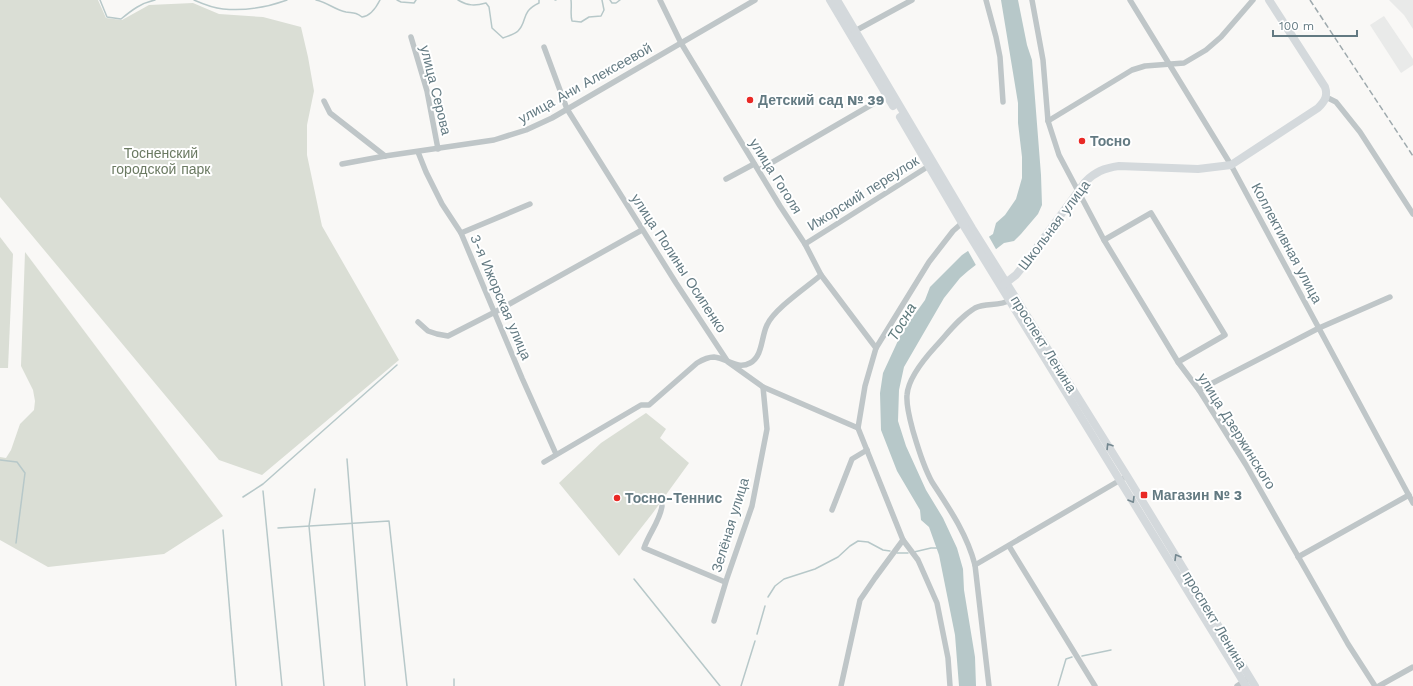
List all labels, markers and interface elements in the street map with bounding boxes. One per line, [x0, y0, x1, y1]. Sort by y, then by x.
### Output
scale bar [1273, 12, 1357, 38]
text: 100 m [1279, 19, 1314, 33]
street label: улица Ани Алексеевой [516, 40, 654, 126]
street label: улица Серова [417, 44, 455, 137]
place label: Детский сад № 39 [758, 92, 884, 108]
marker: Детский сад № 39 [745, 95, 755, 105]
place label: Тосно [1090, 133, 1131, 149]
street label: улица Гоголя [747, 135, 805, 217]
marker: Тосно [1077, 136, 1087, 146]
park label: Тосненский городской парк [112, 145, 211, 177]
street label: Ижорский переулок [804, 152, 922, 234]
street label: Школьная улица [1015, 177, 1093, 273]
street label: Коллективная улица [1248, 180, 1326, 306]
street label: улица Полины Осипенко [628, 191, 730, 336]
street label: 3-я Ижорская улица [467, 232, 535, 362]
street label: проспект Ленина [1008, 293, 1080, 395]
water label: Тосна [884, 300, 920, 344]
street label: улица Дзержинского [1195, 370, 1279, 492]
one-way arrow [1106, 443, 1113, 450]
street label: Зелёная улица [708, 476, 752, 574]
place label: Магазин № 3 [1152, 487, 1242, 503]
place label: Тосно-Теннис [625, 490, 722, 506]
marker: Магазин № 3 [1139, 490, 1149, 500]
marker: Тосно-Теннис [612, 493, 622, 503]
one-way arrow [1128, 496, 1135, 503]
one-way arrow [1174, 554, 1181, 561]
street label: проспект Ленина [1180, 568, 1251, 672]

